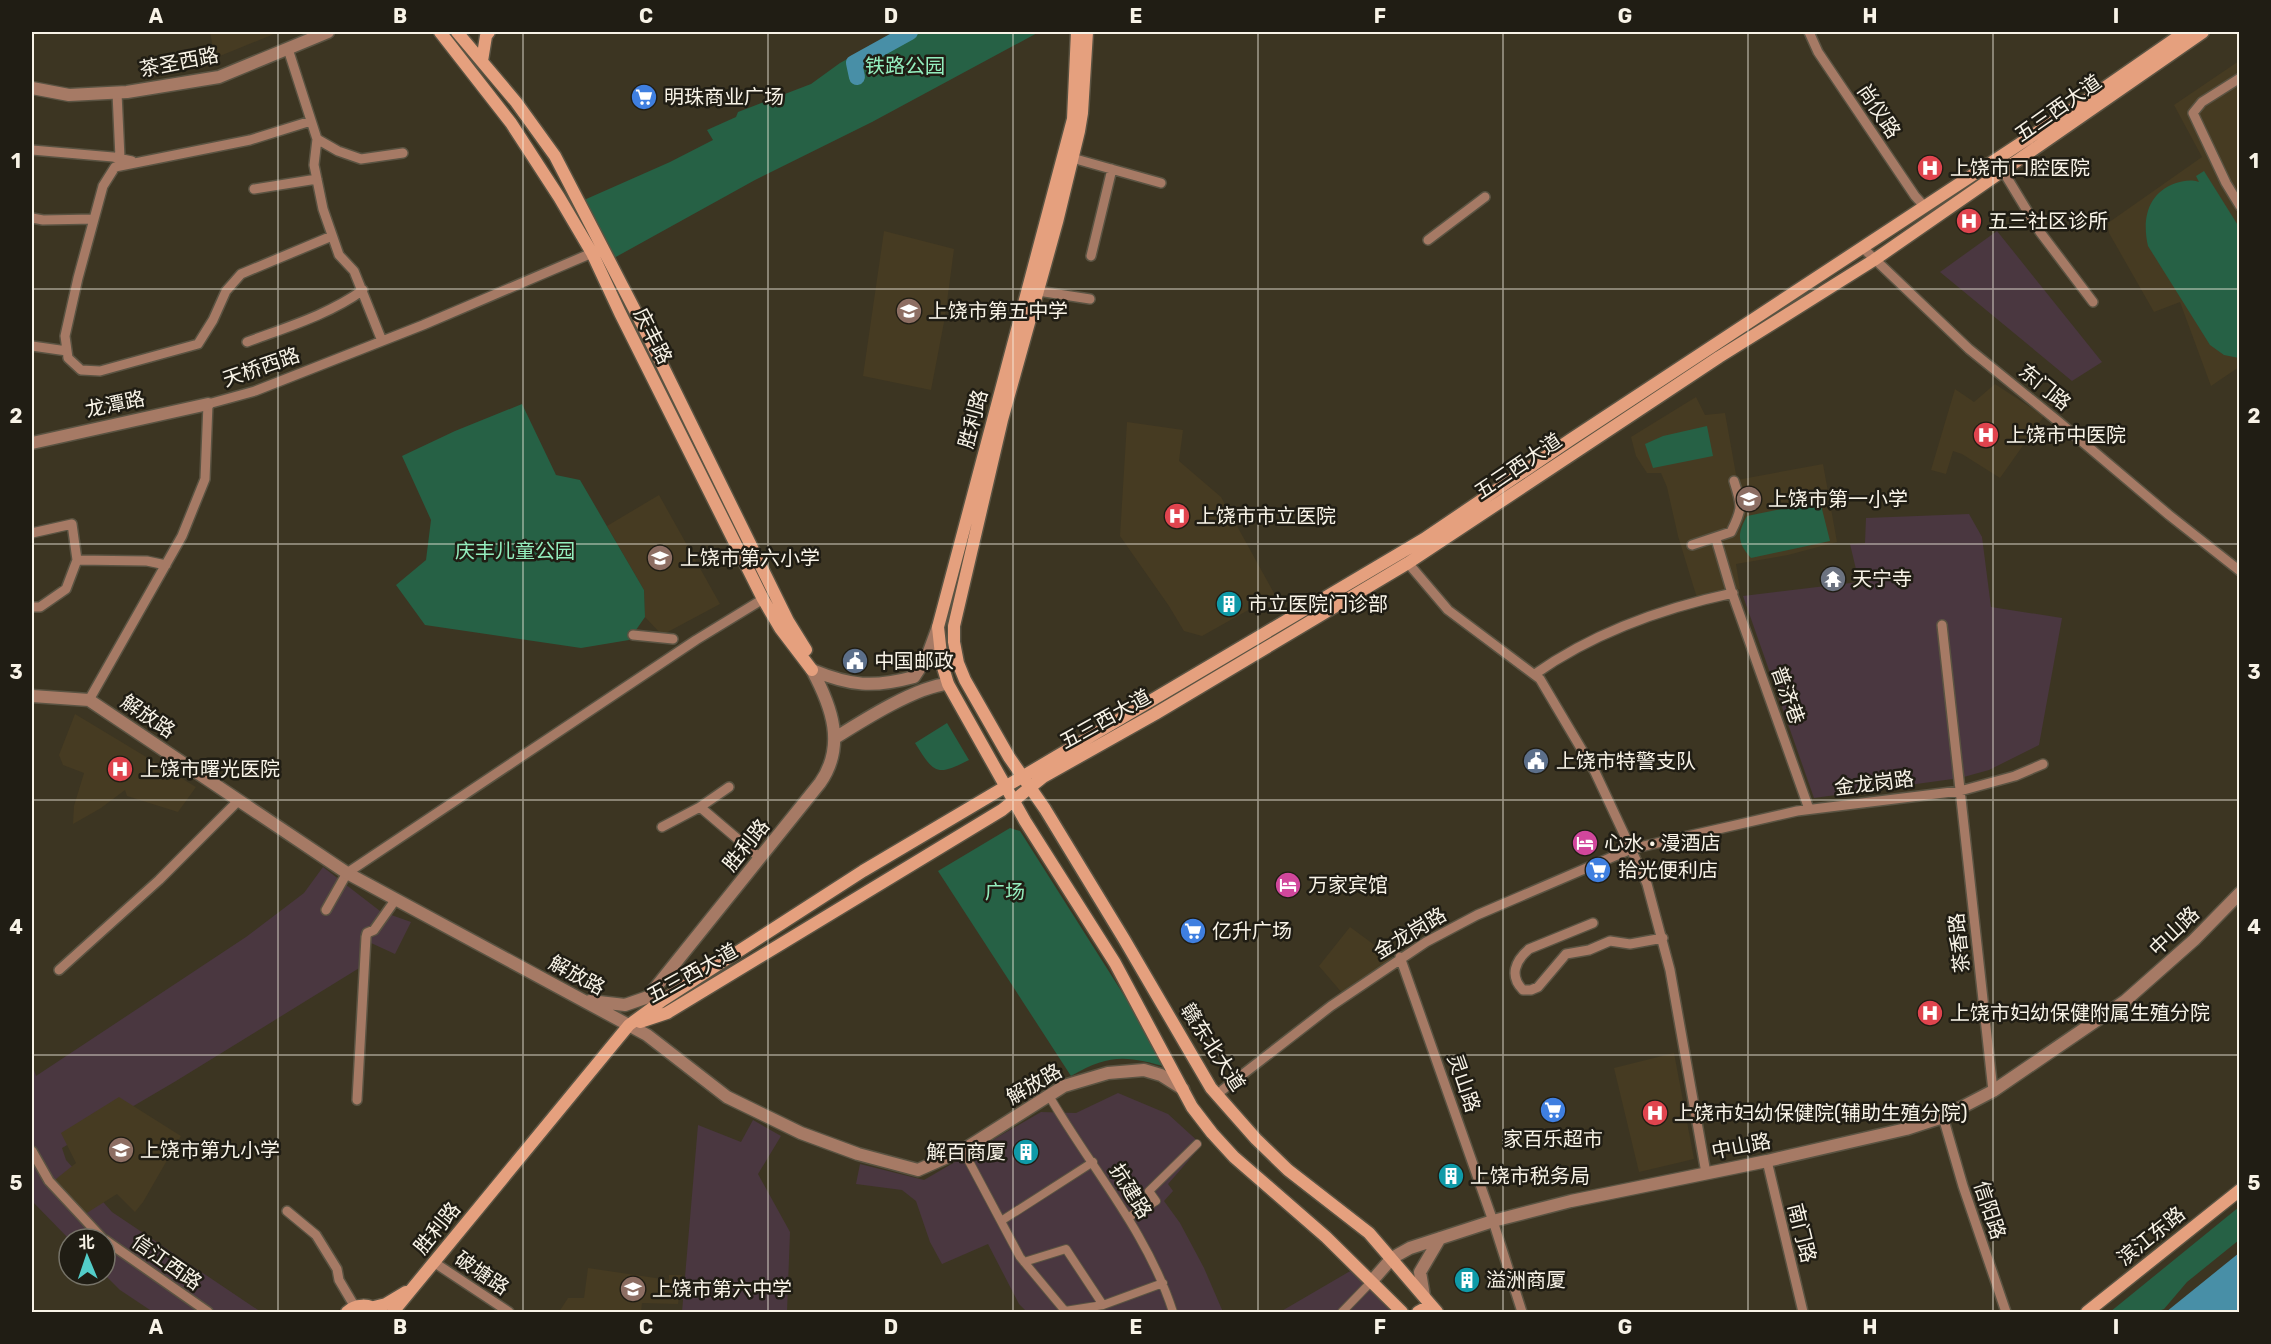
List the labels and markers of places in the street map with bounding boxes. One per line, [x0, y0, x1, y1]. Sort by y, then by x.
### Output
supermarket icon: 明珠商业广场 [629, 82, 659, 112]
place label: 明珠商业广场 [664, 85, 784, 109]
hospital icon: 上饶市口腔医院 [1915, 153, 1945, 183]
place label: 上饶市口腔医院 [1950, 156, 2090, 180]
hospital icon: 五三社区诊所 [1954, 206, 1984, 236]
place label: 五三社区诊所 [1988, 209, 2108, 233]
school or university icon: 上饶市第五中学 [894, 296, 924, 326]
place label: 上饶市第五中学 [928, 299, 1068, 323]
hospital icon: 上饶市中医院 [1971, 420, 2001, 450]
place label: 上饶市中医院 [2006, 423, 2126, 447]
school or university icon: 上饶市第一小学 [1734, 484, 1764, 514]
place label: 上饶市第一小学 [1768, 487, 1908, 511]
hospital icon: 上饶市市立医院 [1162, 501, 1192, 531]
place label: 上饶市市立医院 [1196, 504, 1336, 528]
school or university icon: 上饶市第六小学 [645, 543, 675, 573]
place label: 上饶市第六小学 [680, 546, 820, 570]
temple icon: 天宁寺 [1818, 564, 1848, 594]
place label: 天宁寺 [1852, 567, 1912, 591]
building icon: 市立医院门诊部 [1214, 589, 1244, 619]
place label: 市立医院门诊部 [1248, 592, 1388, 616]
public building icon: 中国邮政 [840, 646, 870, 676]
place label: 中国邮政 [874, 649, 954, 673]
public building icon: 上饶市特警支队 [1521, 746, 1551, 776]
place label: 上饶市特警支队 [1556, 749, 1696, 773]
hospital icon: 上饶市曙光医院 [105, 754, 135, 784]
place label: 上饶市曙光医院 [140, 757, 280, 781]
hotel icon: 心水 · 漫酒店 [1570, 828, 1600, 858]
place label: 心水 · 漫酒店 [1604, 831, 1720, 855]
supermarket icon: 拾光便利店 [1583, 855, 1613, 885]
place label: 拾光便利店 [1618, 858, 1718, 882]
hotel icon: 万家宾馆 [1273, 870, 1303, 900]
place label: 万家宾馆 [1308, 873, 1388, 897]
supermarket icon: 亿升广场 [1178, 916, 1208, 946]
place label: 亿升广场 [1212, 919, 1292, 943]
hospital icon: 上饶市妇幼保健附属生殖分院 [1915, 998, 1945, 1028]
place label: 上饶市妇幼保健附属生殖分院 [1950, 1001, 2210, 1025]
supermarket icon: 家百乐超市 [1538, 1095, 1568, 1125]
hospital icon: 上饶市妇幼保健院(辅助生殖分院) [1640, 1098, 1670, 1128]
place label: 上饶市妇幼保健院(辅助生殖分院) [1674, 1101, 1968, 1125]
place label: 家百乐超市 [1503, 1127, 1603, 1151]
school or university icon: 上饶市第九小学 [106, 1135, 136, 1165]
building icon: 解百商厦 [1011, 1137, 1041, 1167]
place label: 上饶市第九小学 [140, 1138, 280, 1162]
place label: 解百商厦 [926, 1140, 1006, 1164]
building icon: 上饶市税务局 [1436, 1161, 1466, 1191]
place label: 上饶市税务局 [1470, 1164, 1590, 1188]
building icon: 溢洲商厦 [1452, 1265, 1482, 1295]
place label: 溢洲商厦 [1486, 1268, 1566, 1292]
school or university icon: 上饶市第六中学 [618, 1274, 648, 1304]
place label: 上饶市第六中学 [652, 1277, 792, 1301]

